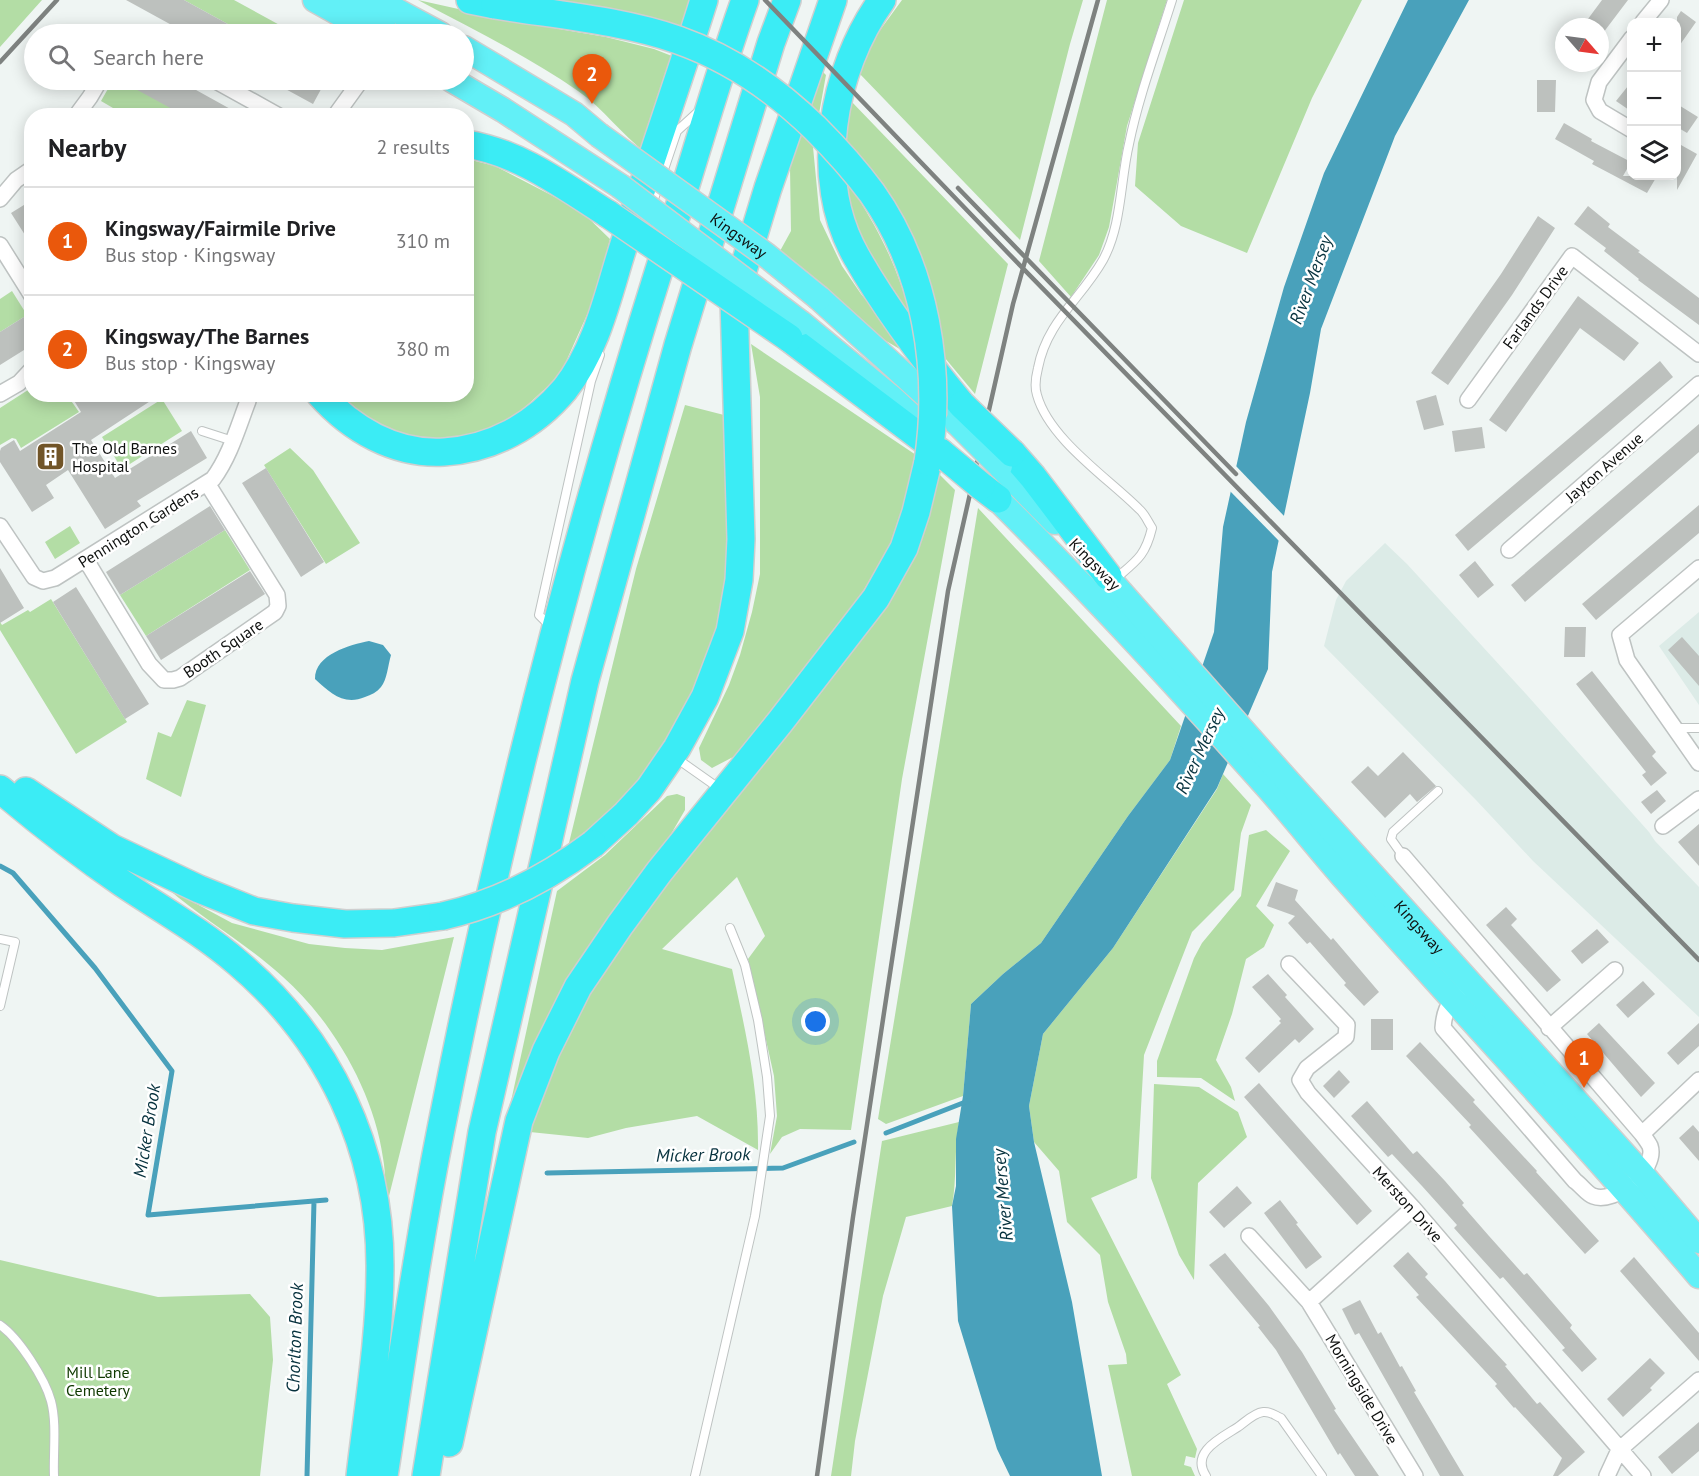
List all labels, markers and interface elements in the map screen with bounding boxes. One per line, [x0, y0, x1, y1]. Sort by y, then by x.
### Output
north arrow [1555, 18, 1609, 72]
map controls [1627, 18, 1681, 180]
button: + [1627, 18, 1681, 72]
search box [24, 24, 474, 90]
icon: search [45, 41, 78, 74]
text: Search here [93, 43, 204, 71]
pin: 2 [572, 54, 612, 104]
button: − [1627, 72, 1681, 126]
button: layers [1627, 126, 1681, 180]
text: Nearby [48, 131, 126, 164]
text: 2 results [377, 134, 450, 160]
street label: Kingsway [706, 208, 771, 263]
text: Kingsway/Fairmile Drive [105, 214, 336, 242]
text: 1 [62, 228, 73, 254]
text: 310 m [396, 228, 450, 254]
water label: River Mersey [1284, 231, 1338, 327]
text: Bus stop · Kingsway [105, 242, 275, 268]
street label: Farlands Drive [1498, 261, 1572, 353]
text: Kingsway/The Barnes [105, 322, 309, 350]
text: 2 [62, 336, 73, 362]
text: 380 m [396, 336, 450, 362]
text: Bus stop · Kingsway [105, 350, 275, 376]
street label: Jayton Avenue [1560, 428, 1647, 507]
place label: The Old Barnes Hospital [72, 438, 177, 476]
building icon: The Old Barnes Hospital [35, 441, 67, 473]
street label: Pennington Gardens [74, 482, 202, 572]
street label: Kingsway [1065, 534, 1125, 595]
street label: Booth Square [179, 614, 267, 682]
water label: River Mersey [1170, 703, 1230, 798]
street label: Kingsway [1390, 896, 1449, 958]
your location [801, 1007, 830, 1036]
pin: 1 [1564, 1038, 1604, 1088]
water label: Micker Brook [128, 1082, 165, 1179]
water label: Micker Brook [656, 1142, 751, 1167]
water label: River Mersey [987, 1147, 1018, 1242]
street label: Merston Drive [1369, 1162, 1447, 1246]
water label: Chorlton Brook [281, 1282, 308, 1393]
street label: Morningside Drive [1321, 1330, 1403, 1448]
park label: Mill Lane Cemetery [66, 1362, 131, 1400]

